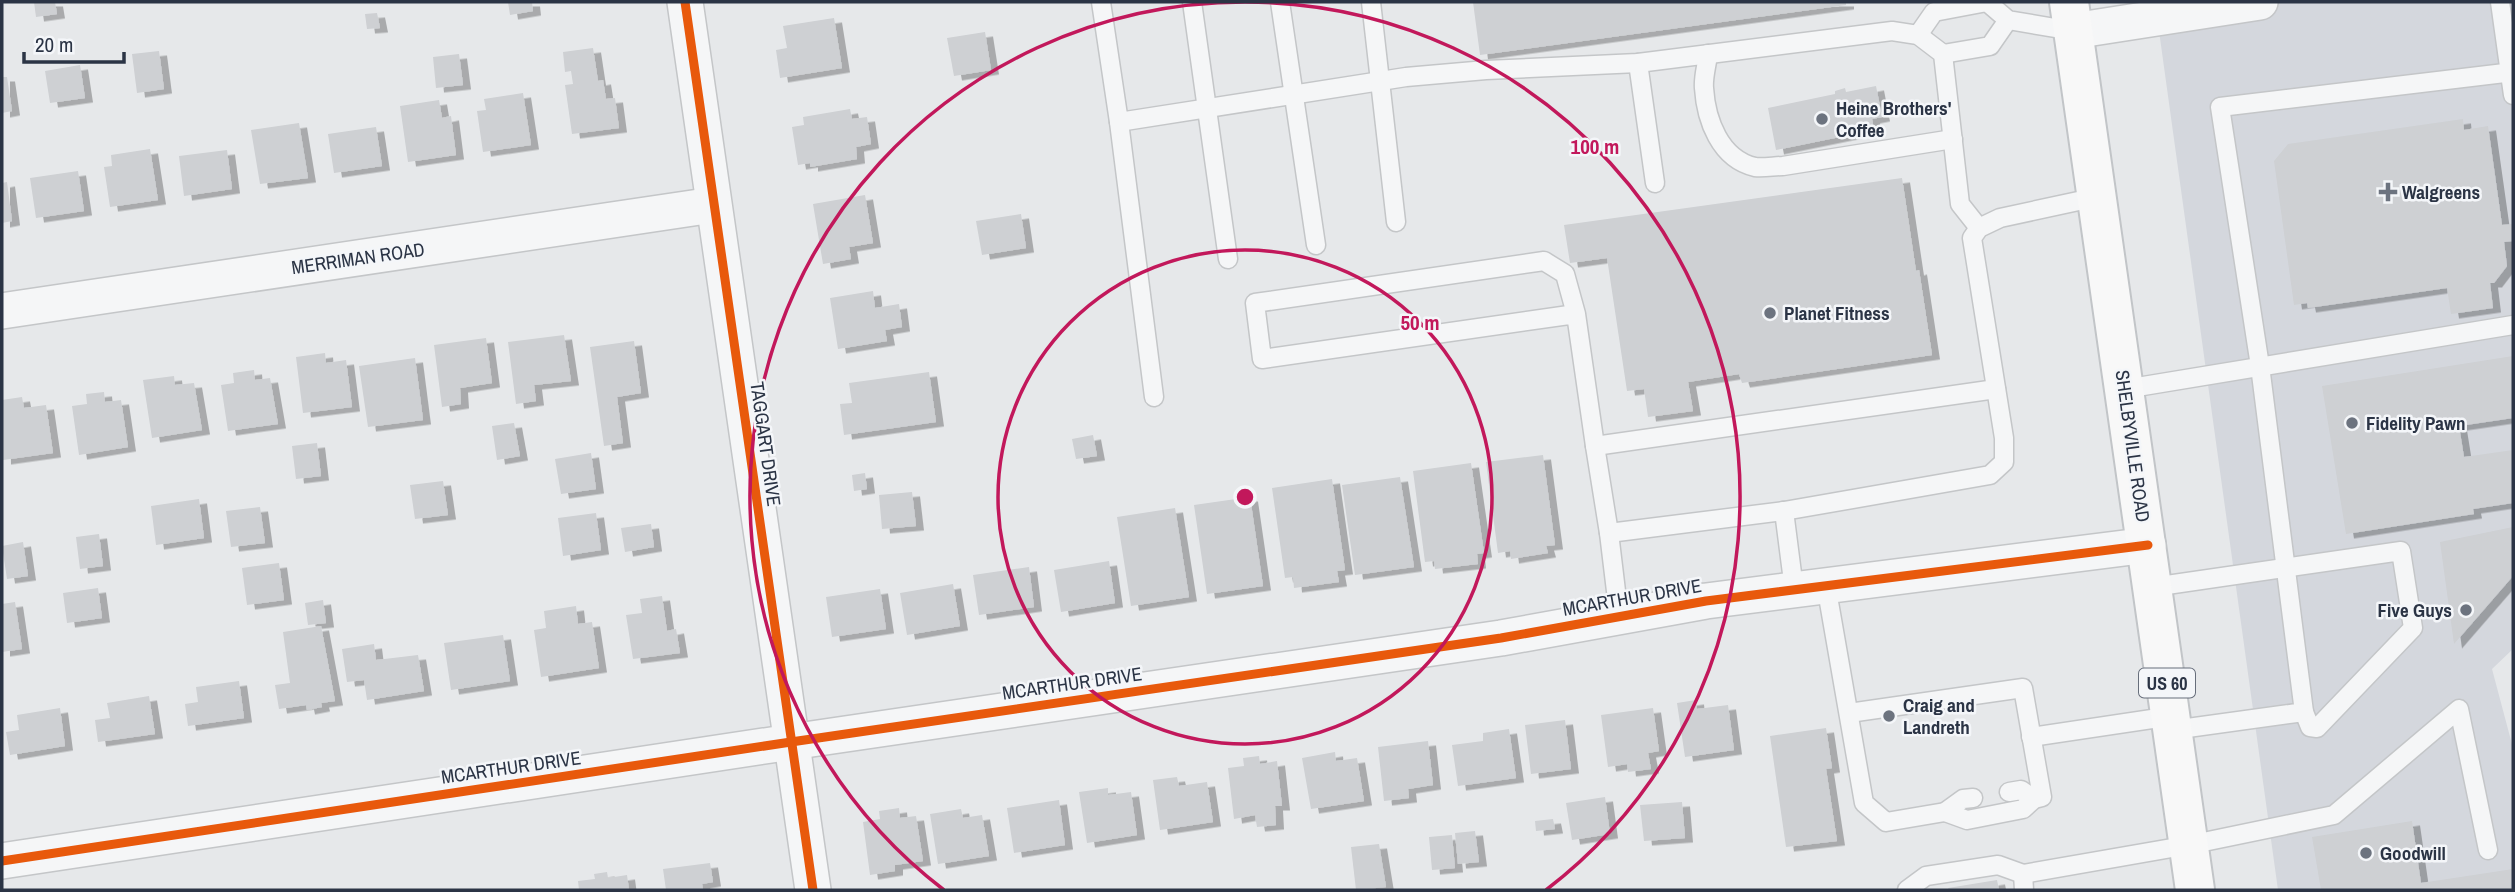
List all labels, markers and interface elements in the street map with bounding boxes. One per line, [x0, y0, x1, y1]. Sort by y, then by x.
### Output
scale bar [24, 21, 124, 65]
text: 20 m [35, 30, 73, 59]
place label: Heine Brothers' Coffee [1836, 95, 1952, 143]
marker: Heine Brothers' Coffee [1814, 111, 1830, 127]
text: 100 m [1571, 132, 1619, 161]
place label: Walgreens [2402, 179, 2480, 205]
marker: Walgreens [2380, 184, 2396, 200]
street label: MERRIMAN ROAD [290, 236, 426, 280]
place label: Planet Fitness [1784, 300, 1890, 326]
marker: Planet Fitness [1762, 305, 1778, 321]
text: 50 m [1400, 308, 1440, 337]
street label: SHELBYVILLE ROAD [2109, 368, 2157, 524]
street label: TAGGART DRIVE [744, 380, 788, 508]
place label: Fidelity Pawn [2366, 410, 2466, 436]
marker: Fidelity Pawn [2344, 415, 2360, 431]
centre of rings [1233, 485, 1257, 509]
street label: MCARTHUR DRIVE [1560, 572, 1704, 622]
place label: Five Guys [2378, 597, 2452, 623]
marker: Five Guys [2458, 602, 2474, 618]
street label: MCARTHUR DRIVE [1000, 660, 1144, 706]
road number: US 60 [2139, 668, 2195, 698]
place label: Craig and Landreth [1903, 692, 1975, 740]
marker: Craig and Landreth [1881, 708, 1897, 724]
street label: MCARTHUR DRIVE [439, 744, 583, 790]
place label: Goodwill [2380, 840, 2446, 866]
marker: Goodwill [2358, 845, 2374, 861]

